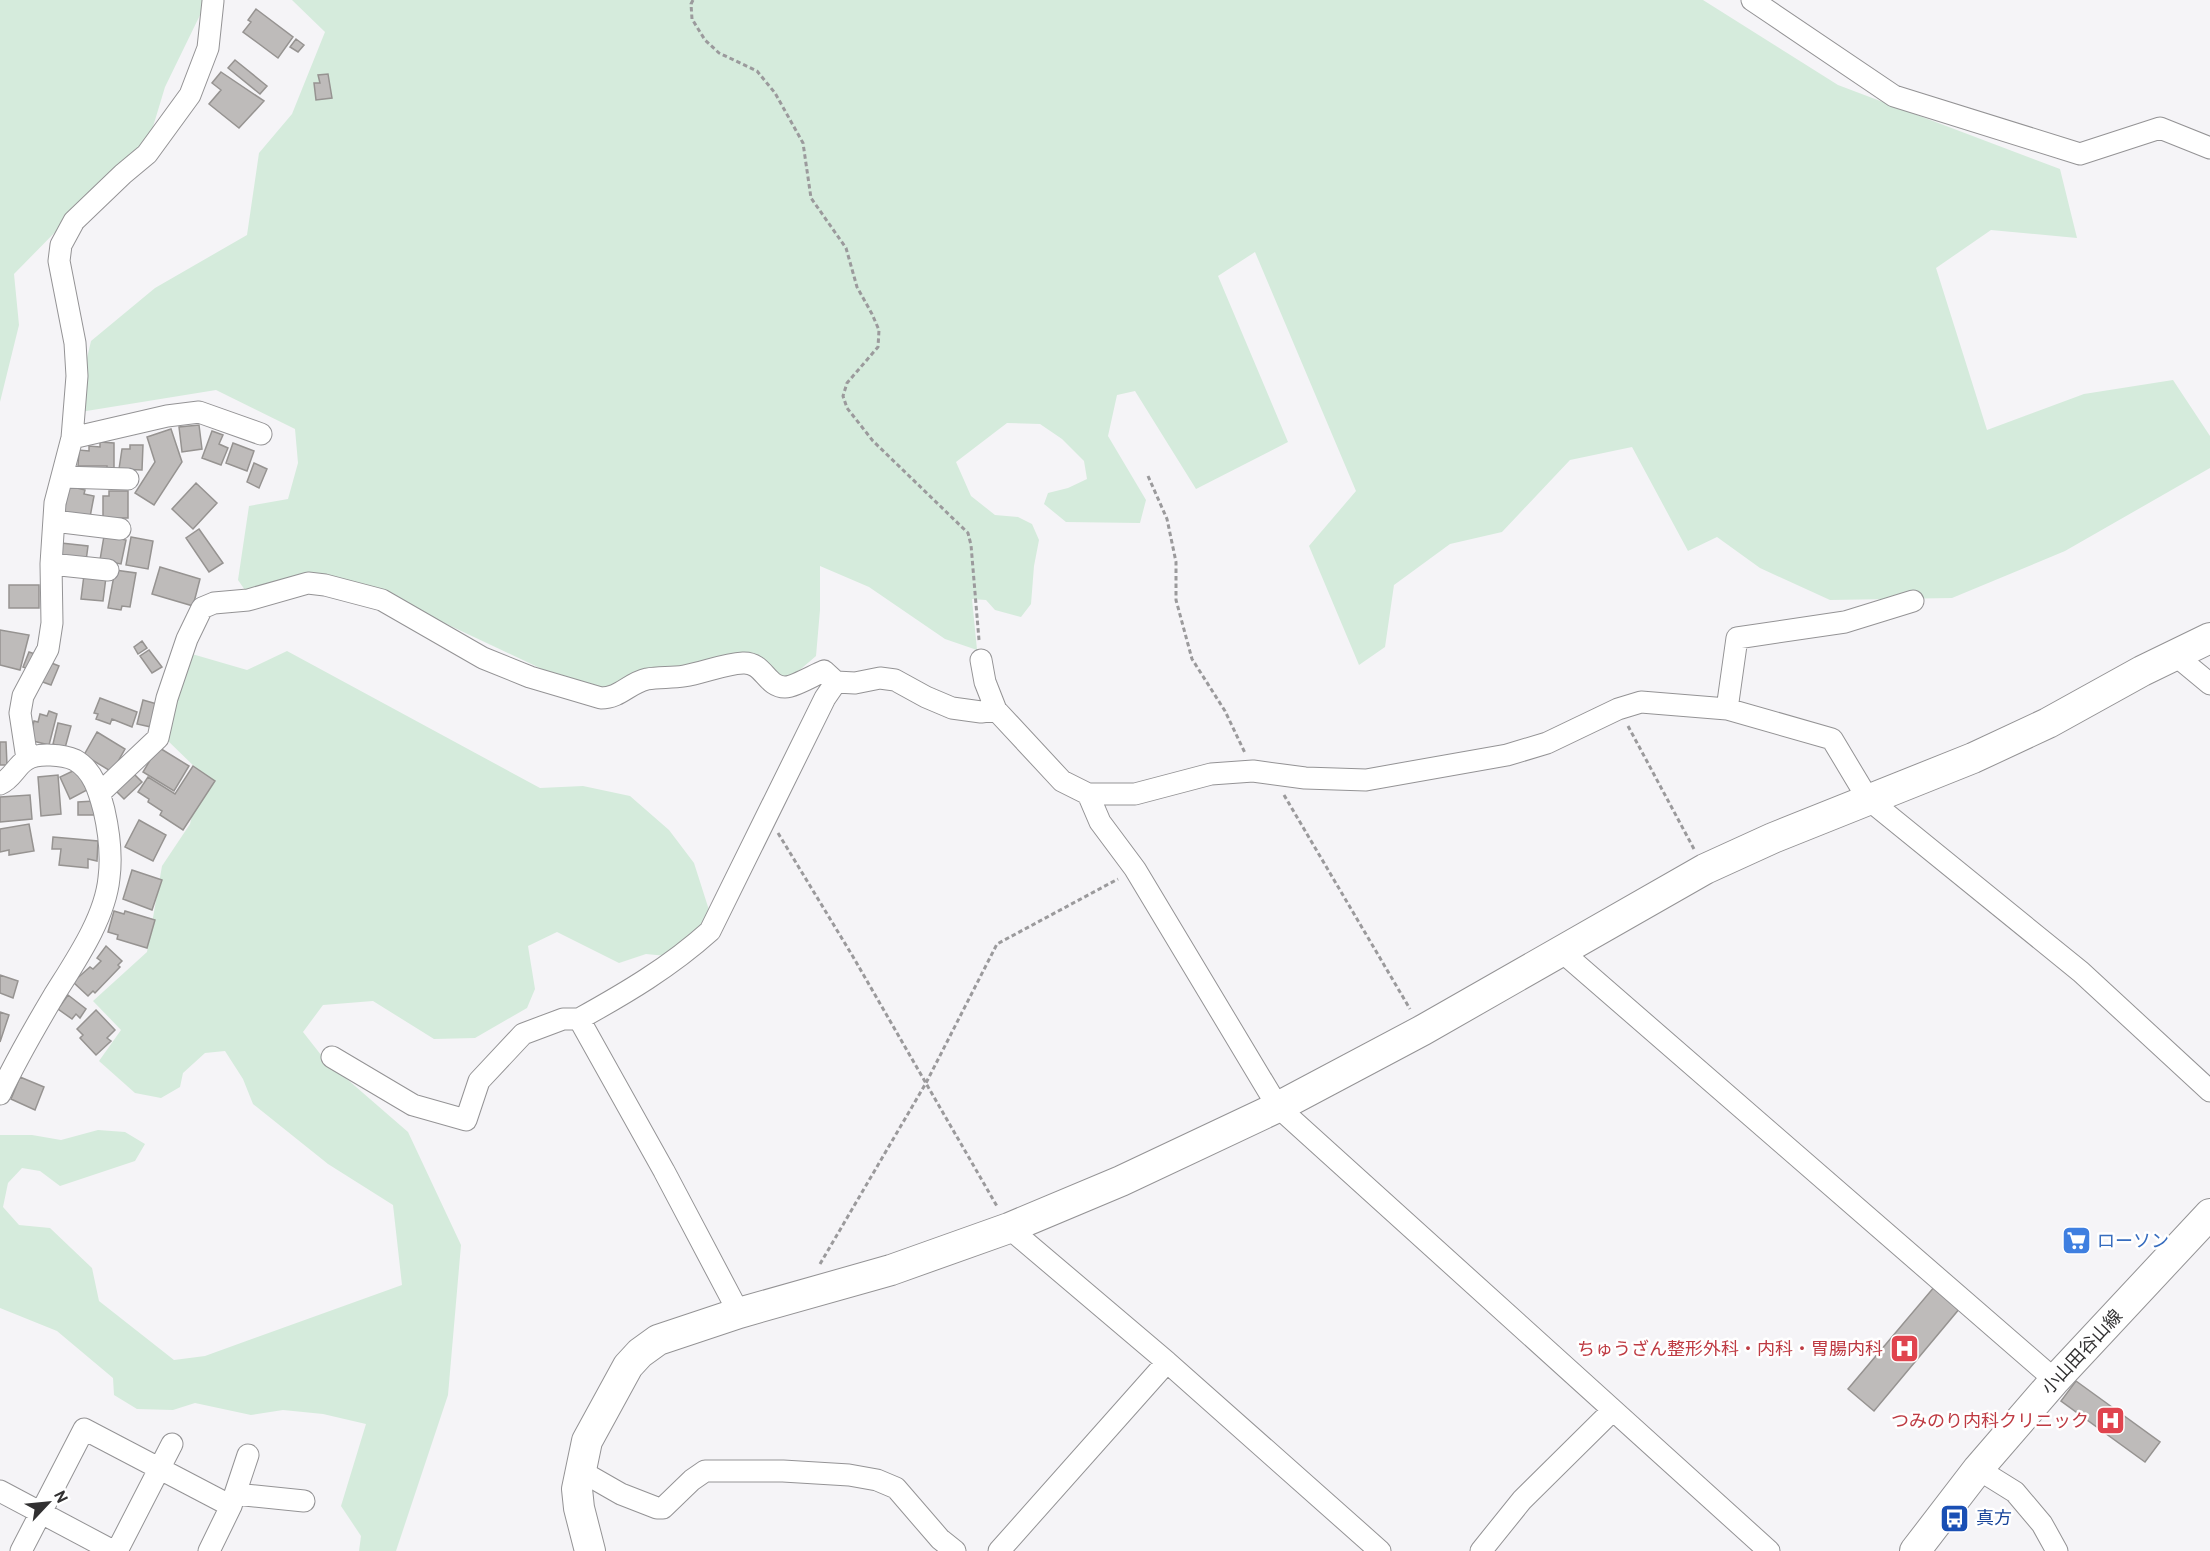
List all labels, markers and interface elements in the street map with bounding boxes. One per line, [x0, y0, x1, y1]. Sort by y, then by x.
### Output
supermarket icon: ローソン [2060, 1225, 2092, 1257]
place label: ローソン [2097, 1231, 2169, 1254]
street label: 小山田谷山線 [2038, 1306, 2128, 1400]
hospital icon: ちゅうざん整形外科・内科・胃腸内科 [1888, 1333, 1920, 1365]
place label: ちゅうざん整形外科・内科・胃腸内科 [1577, 1339, 1883, 1362]
hospital icon: つみのり内科クリニック [2094, 1405, 2126, 1437]
place label: つみのり内科クリニック [1891, 1411, 2089, 1434]
north arrow [18, 1473, 78, 1533]
text: N [48, 1488, 71, 1507]
bus stop icon: 真方 [1939, 1502, 1971, 1534]
place label: 真方 [1976, 1508, 2012, 1531]

